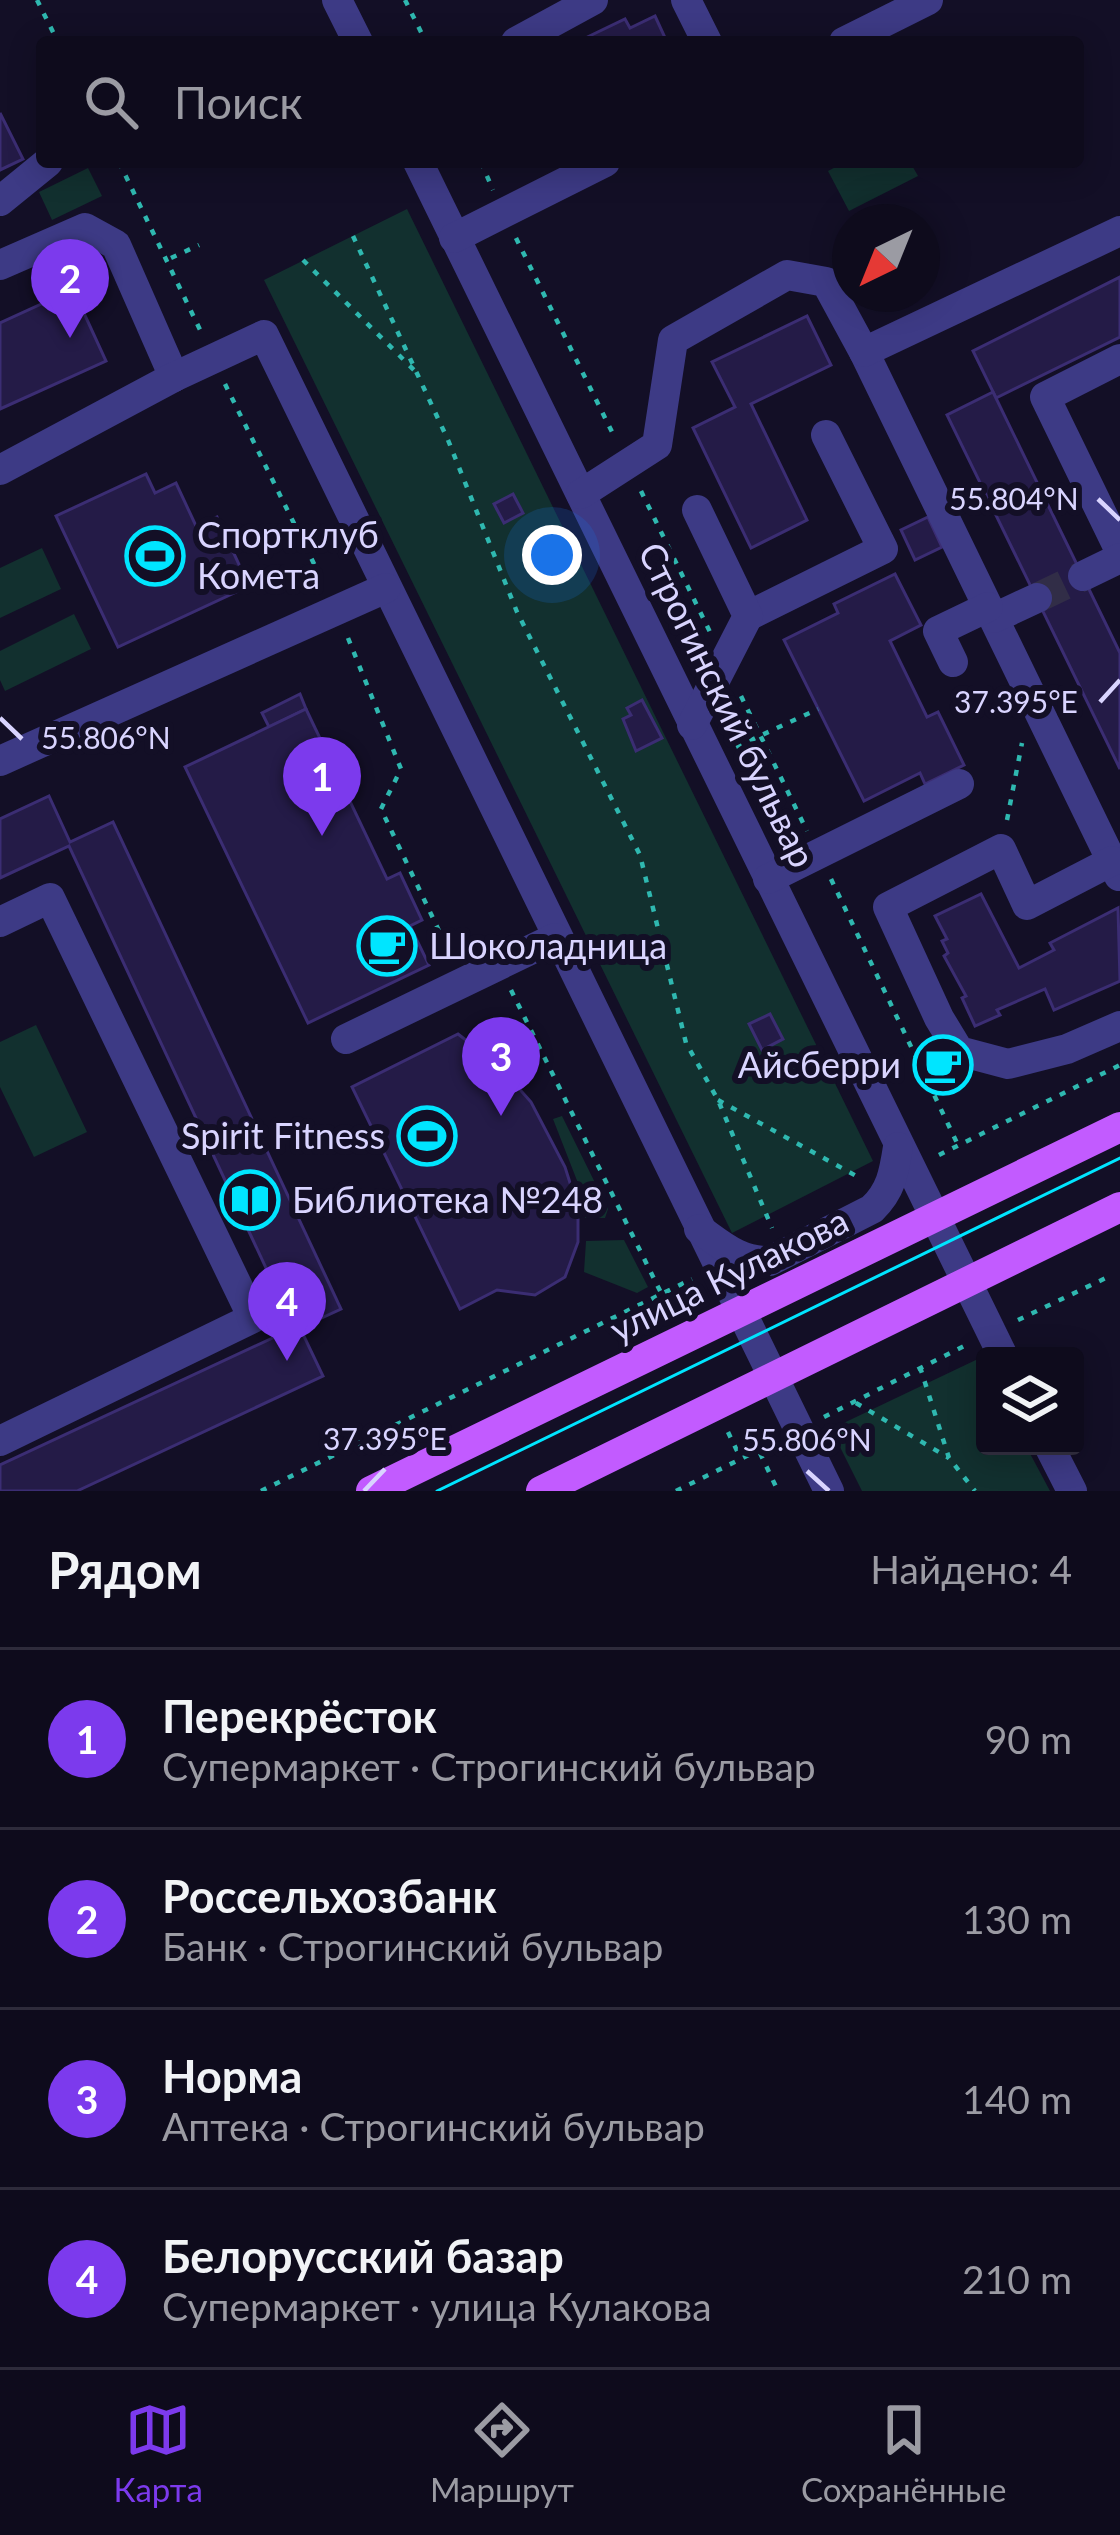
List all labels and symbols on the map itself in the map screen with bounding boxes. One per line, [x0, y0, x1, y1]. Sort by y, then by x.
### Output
north arrow [832, 204, 940, 312]
pin: 2 [31, 239, 109, 338]
text: 55.804°N [949, 480, 1079, 516]
place label: Спортклуб Комета [197, 512, 379, 597]
sports icon: Спортклуб Комета [124, 525, 186, 587]
your location [522, 525, 582, 585]
street label: Строгинский бульвар [630, 535, 826, 874]
text: 37.395°E [954, 683, 1078, 719]
text: 55.806°N [41, 719, 171, 755]
pin: 1 [283, 737, 361, 836]
cafe icon: Шоколадница [356, 915, 418, 977]
place label: Шоколадница [429, 923, 667, 967]
pin: 3 [462, 1017, 540, 1116]
cafe icon: Айсберри [912, 1034, 974, 1096]
place label: Айсберри [738, 1042, 901, 1086]
sports icon: Spirit Fitness [396, 1105, 458, 1167]
place label: Spirit Fitness [181, 1113, 385, 1157]
library icon: Библиотека №248 [219, 1169, 281, 1231]
place label: Библиотека №248 [292, 1177, 603, 1221]
street label: улица Кулакова [602, 1197, 855, 1351]
pin: 4 [248, 1262, 326, 1361]
text: 37.395°E [323, 1420, 447, 1456]
text: 55.806°N [742, 1421, 872, 1457]

